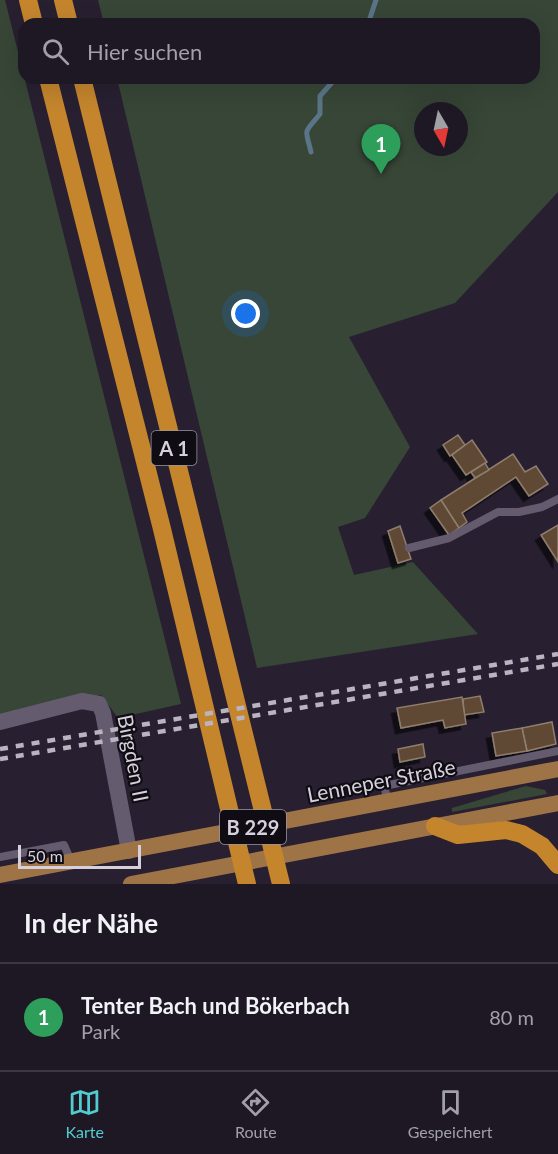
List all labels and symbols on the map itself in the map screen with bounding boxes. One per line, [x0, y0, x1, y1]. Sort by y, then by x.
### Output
north arrow [414, 102, 468, 156]
pin: 1 [362, 124, 400, 174]
your location [231, 299, 260, 328]
road number: A 1 [152, 431, 196, 465]
street label: Birgden II [113, 712, 155, 804]
street label: Lenneper Straße [305, 753, 457, 807]
road number: B 229 [220, 810, 286, 844]
scale bar [18, 842, 141, 870]

